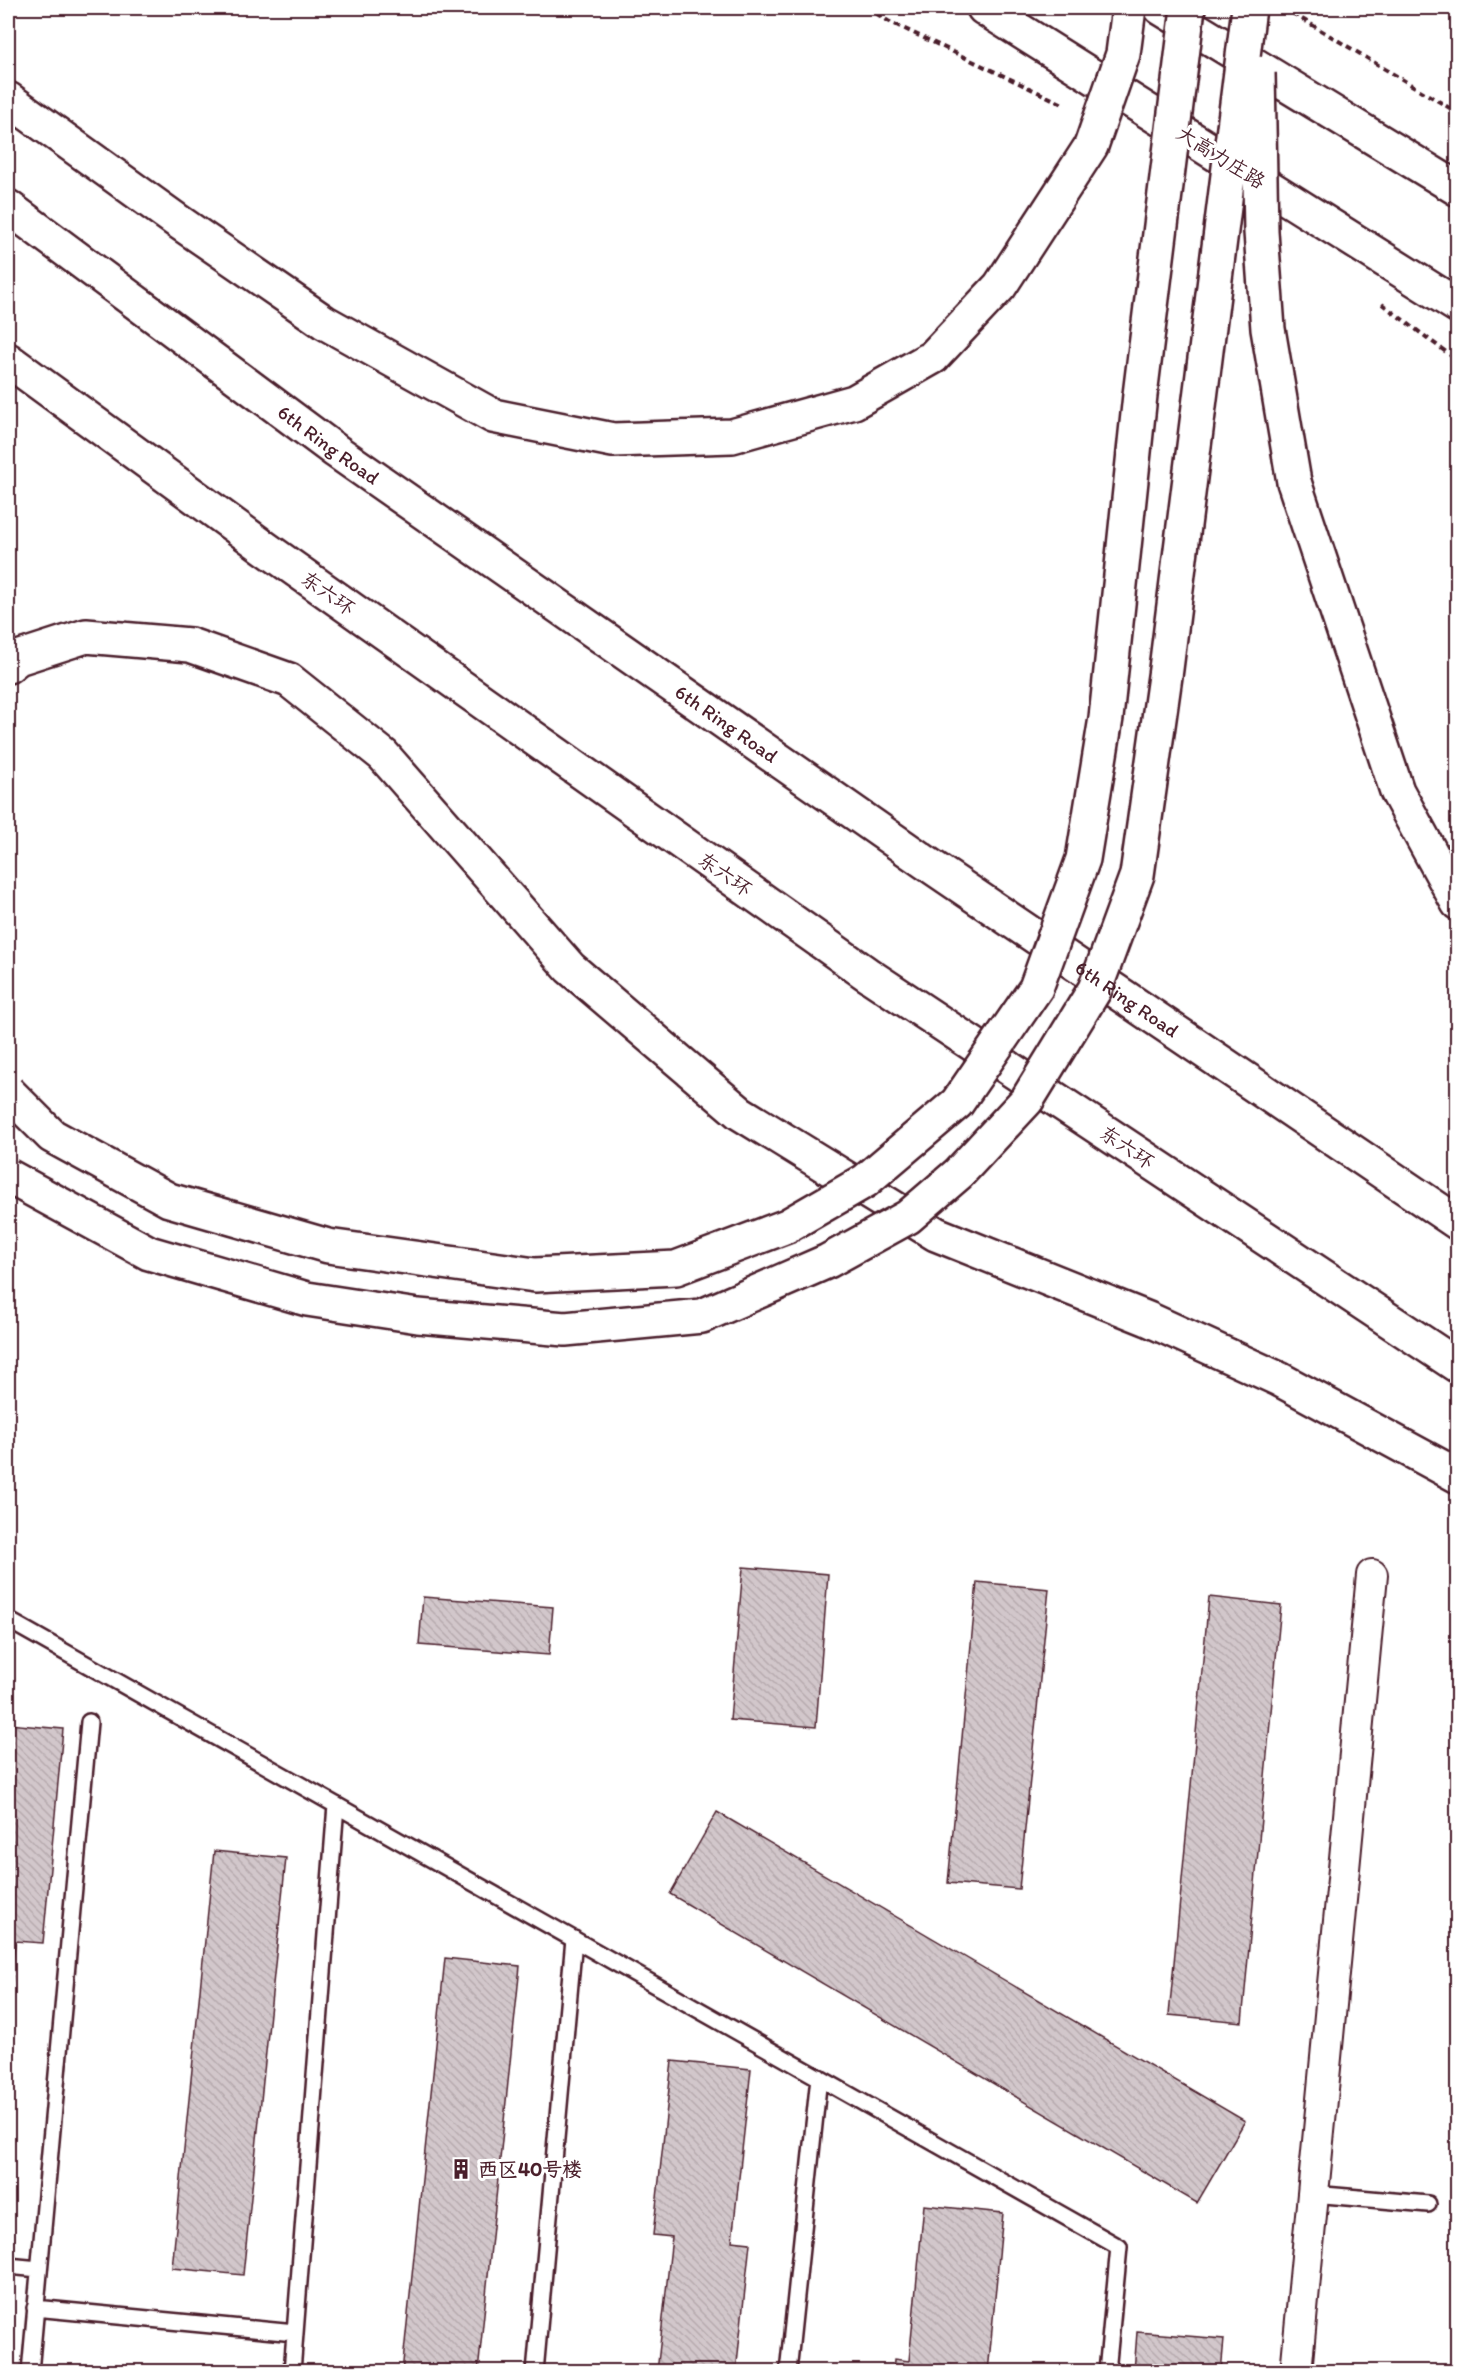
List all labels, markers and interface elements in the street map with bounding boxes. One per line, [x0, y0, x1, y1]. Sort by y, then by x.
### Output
street label: 大高力庄路 [1172, 120, 1271, 194]
street label: 6th Ring Road [273, 400, 384, 490]
street label: 东六环 [297, 566, 359, 620]
street label: 6th Ring Road [671, 679, 783, 768]
street label: 东六环 [694, 847, 756, 901]
street label: 6th Ring Road [1071, 955, 1184, 1043]
street label: 东六环 [1095, 1120, 1159, 1174]
building icon: 西区40号楼 [449, 2157, 473, 2181]
place label: 西区40号楼 [478, 2157, 582, 2181]

